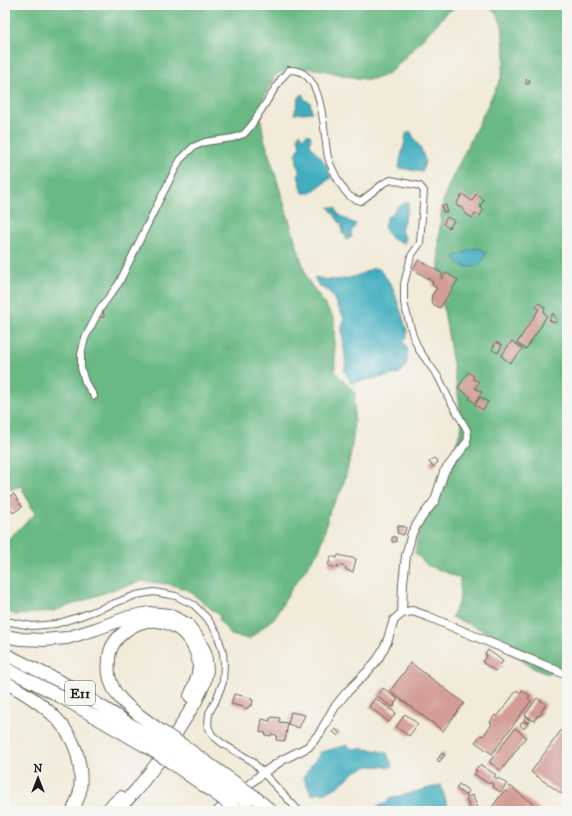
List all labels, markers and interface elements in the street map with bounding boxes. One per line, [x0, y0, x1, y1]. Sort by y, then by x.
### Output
road number: E11 [65, 681, 95, 705]
north arrow [18, 758, 58, 798]
text: N [33, 762, 43, 776]

